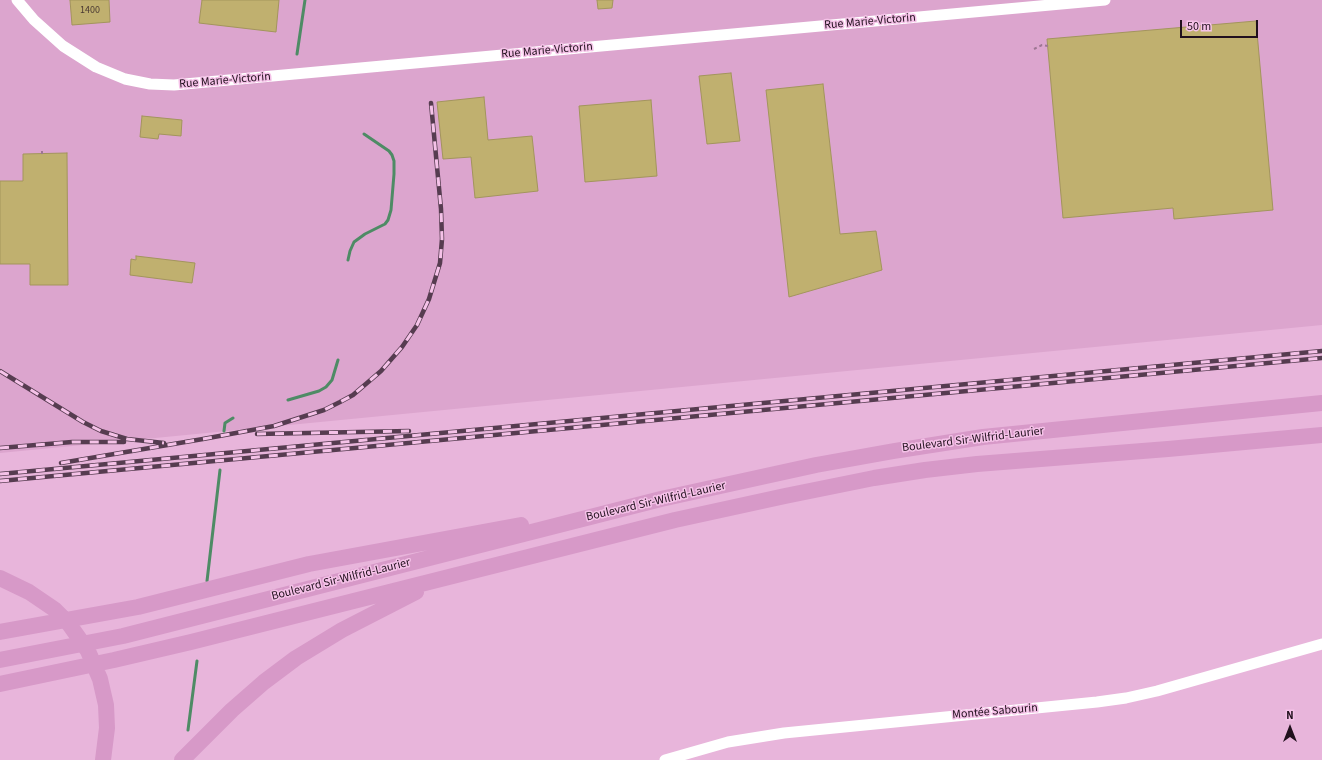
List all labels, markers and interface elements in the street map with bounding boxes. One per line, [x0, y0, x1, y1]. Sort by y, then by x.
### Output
house number: 1400 [80, 5, 100, 17]
street label: Rue Marie-Victorin [824, 11, 916, 33]
scale bar [1182, 12, 1260, 38]
text: 50 m [1187, 18, 1211, 35]
street label: Rue Marie-Victorin [501, 40, 593, 62]
street label: Rue Marie-Victorin [179, 70, 271, 92]
street label: Boulevard Sir-Wilfrid-Laurier [901, 424, 1045, 456]
street label: Boulevard Sir-Wilfrid-Laurier [585, 479, 727, 525]
street label: Boulevard Sir-Wilfrid-Laurier [270, 556, 412, 604]
street label: Montée Sabourin [952, 701, 1038, 723]
north arrow [1270, 708, 1310, 748]
text: N [1286, 708, 1294, 723]

